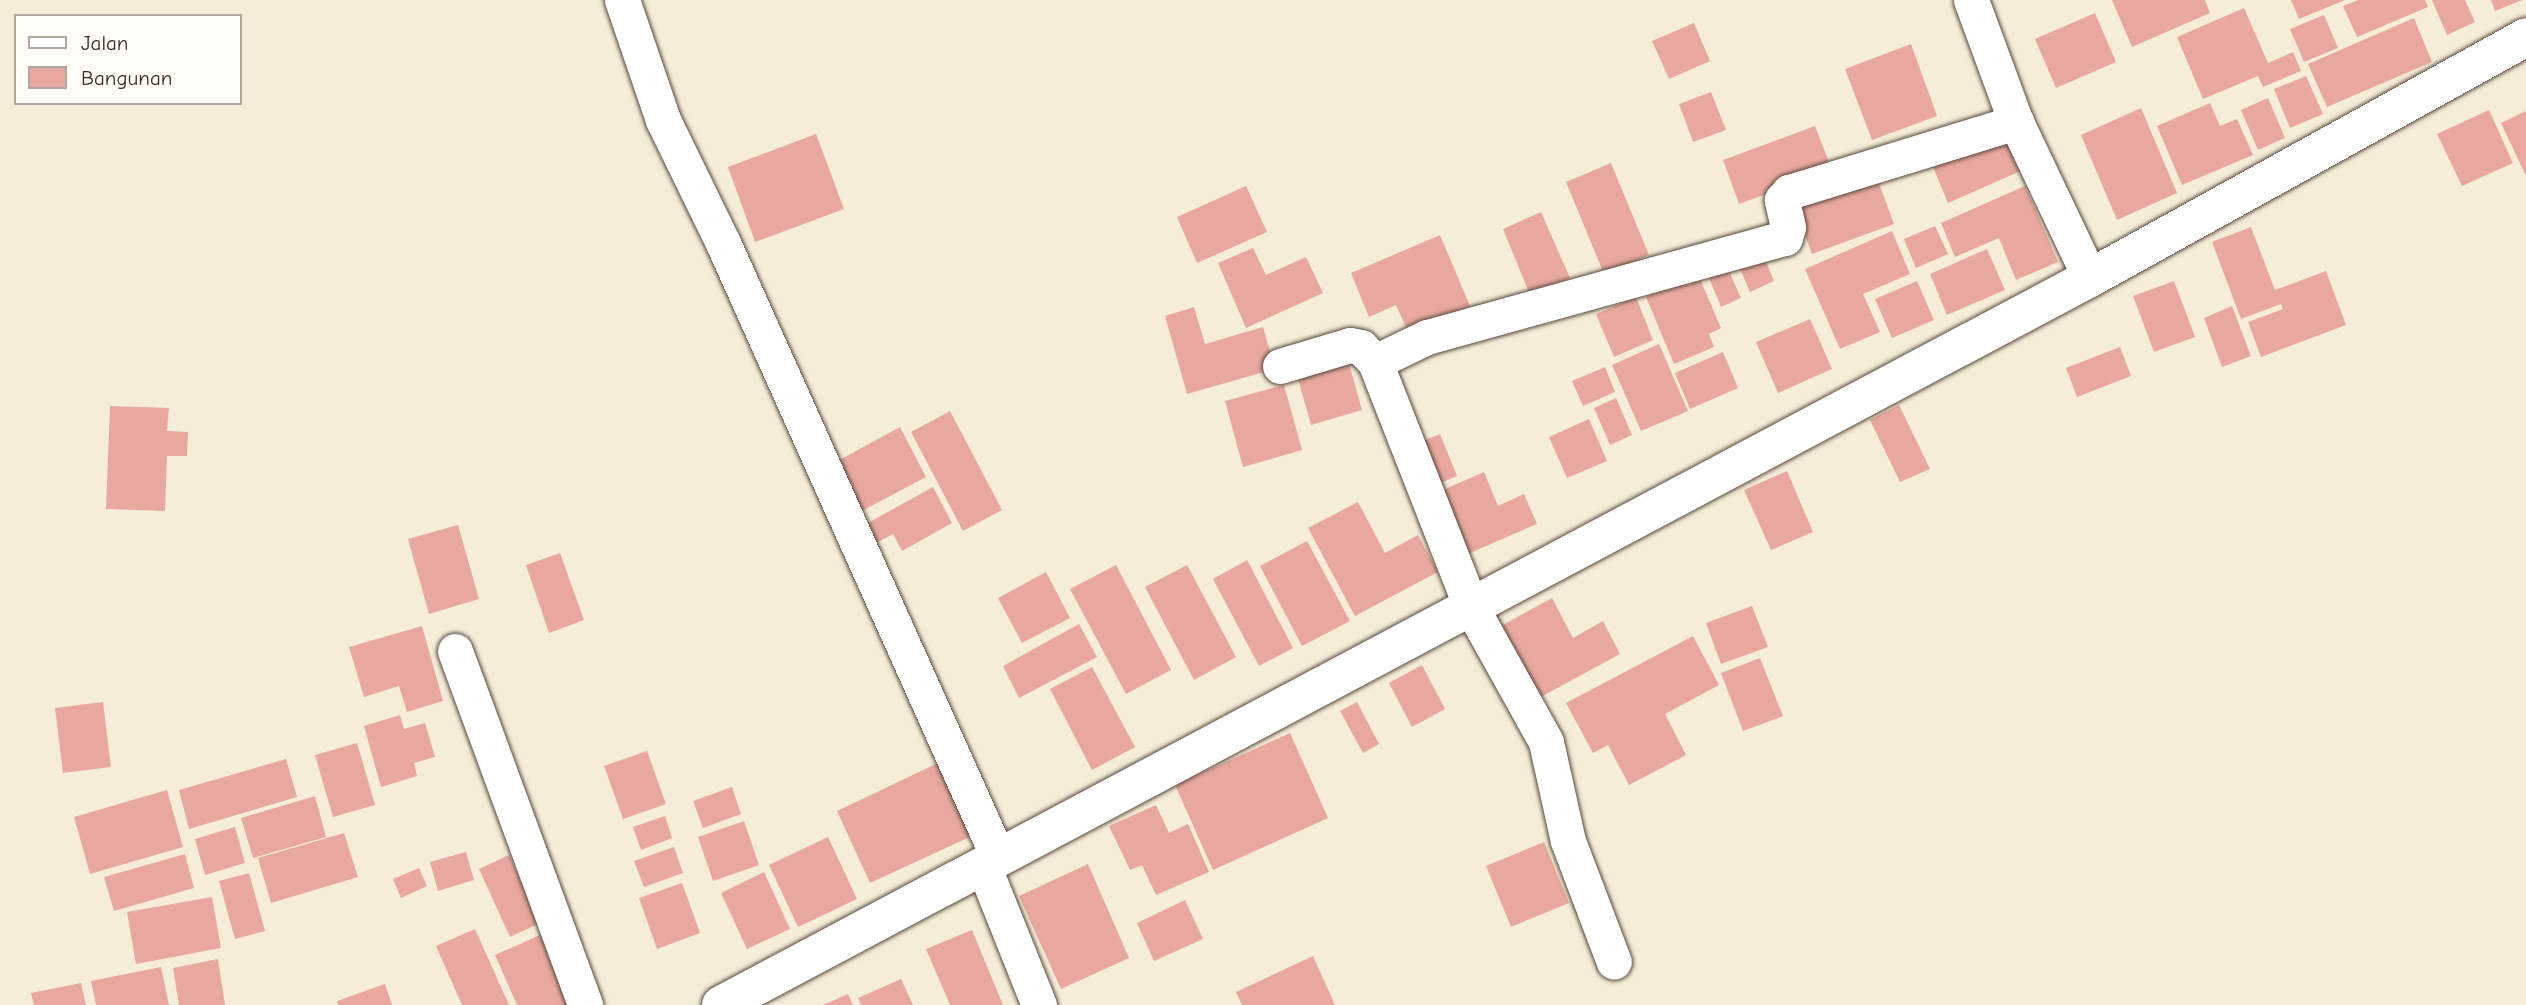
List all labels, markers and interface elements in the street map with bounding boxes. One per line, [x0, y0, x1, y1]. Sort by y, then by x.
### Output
legend [14, 14, 242, 105]
text: Jalan [81, 31, 128, 55]
text: Bangunan [81, 66, 172, 90]

